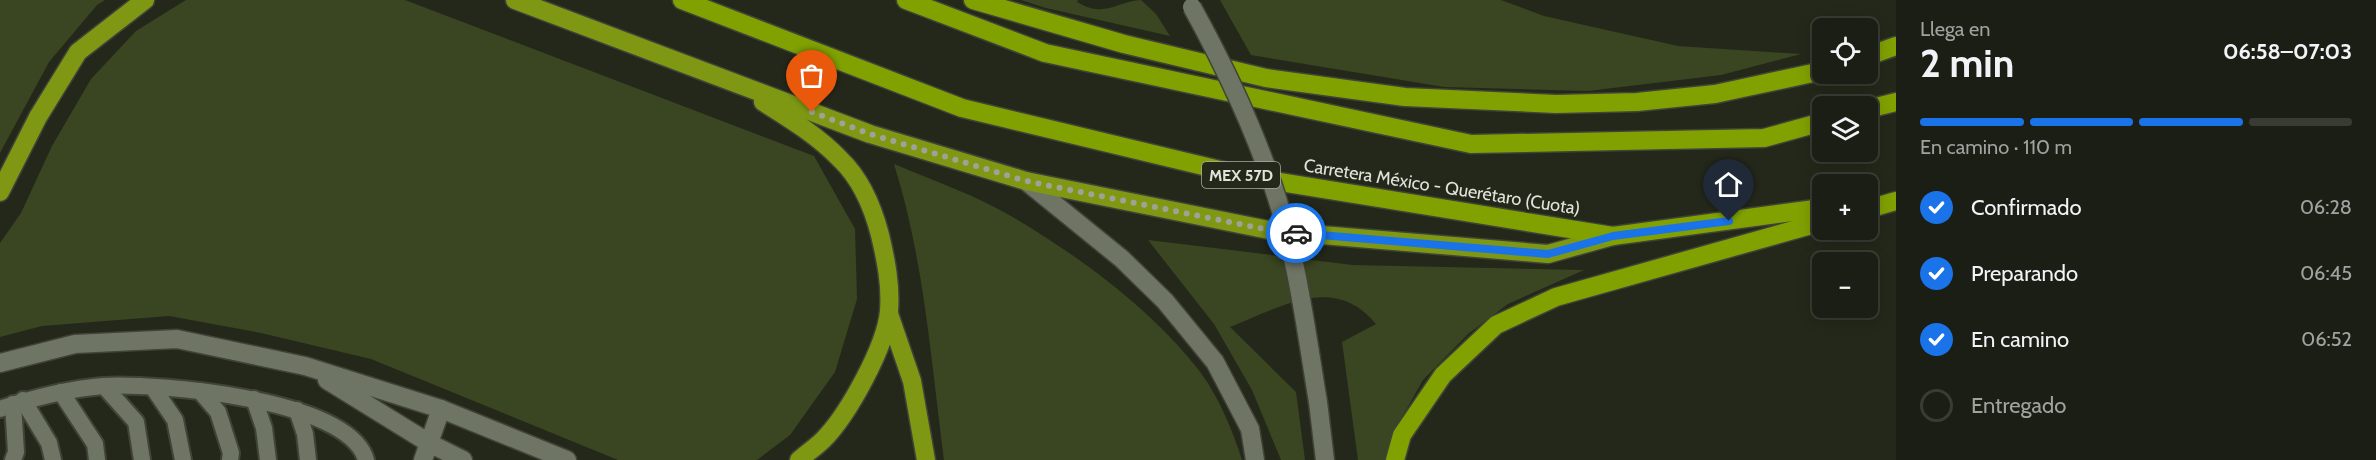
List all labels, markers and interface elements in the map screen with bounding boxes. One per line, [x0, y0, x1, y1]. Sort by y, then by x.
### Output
text: Llega en [1920, 17, 1990, 41]
map controls [1812, 18, 1878, 318]
button: locate [1812, 18, 1878, 84]
text: 06:58–07:03 [2223, 38, 2352, 65]
text: 2 min [1920, 39, 2014, 87]
pin [786, 50, 837, 112]
icon: bag [795, 59, 828, 92]
button: layers [1812, 96, 1878, 162]
text: En camino · 110 m [1920, 135, 2072, 159]
street label: Carretera México - Querétaro (Cuota) [1302, 154, 1582, 220]
pin [1703, 159, 1754, 221]
road number: MEX 57D [1202, 162, 1280, 188]
icon: home [1712, 168, 1745, 201]
button: + [1812, 174, 1878, 240]
icon: check [1920, 191, 1953, 224]
text: Confirmado [1971, 194, 2082, 221]
text: 06:28 [2300, 195, 2352, 219]
courier [1266, 203, 1326, 263]
icon: car [1280, 217, 1313, 250]
button: − [1812, 252, 1878, 318]
icon: check [1920, 257, 1953, 290]
text: Preparando [1971, 260, 2078, 287]
text: 06:45 [2300, 261, 2352, 285]
icon: check [1920, 323, 1953, 356]
text: En camino [1971, 326, 2069, 353]
text: 06:52 [2301, 327, 2352, 351]
text: Entregado [1971, 392, 2066, 419]

